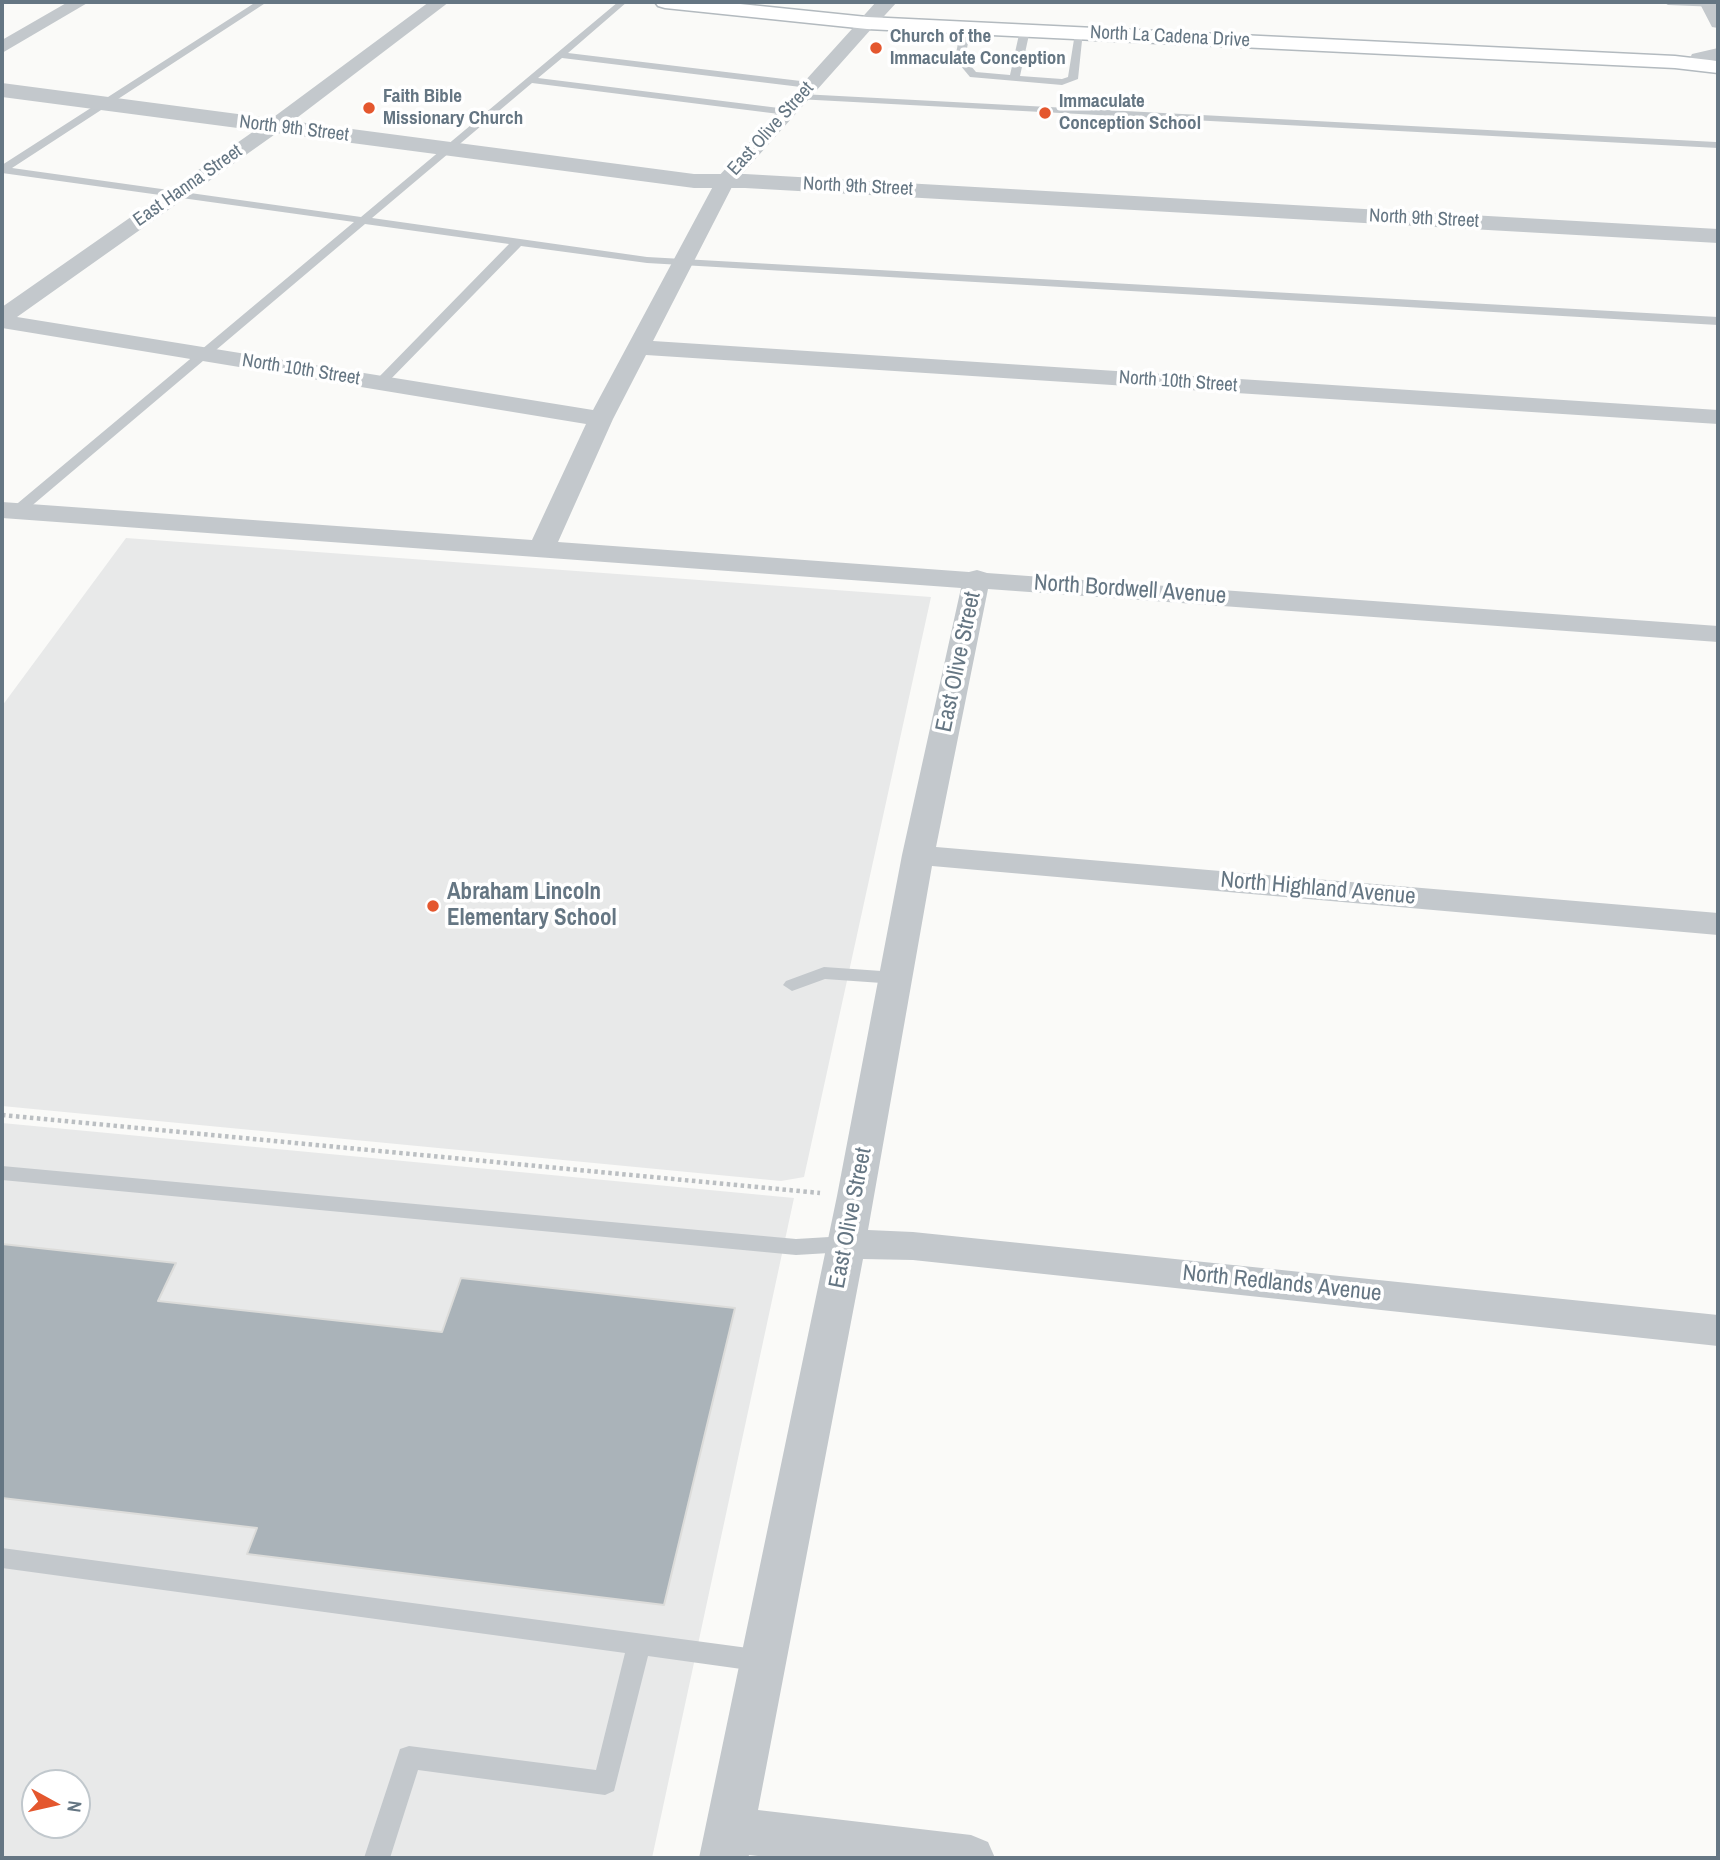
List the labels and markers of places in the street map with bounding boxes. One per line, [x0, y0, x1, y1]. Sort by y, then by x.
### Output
place label: Church of the Immaculate Conception [890, 26, 1066, 70]
marker: Church of the Immaculate Conception [868, 40, 884, 56]
place label: Faith Bible Missionary Church [383, 86, 523, 130]
place label: Immaculate Conception School [1059, 91, 1201, 135]
marker: Faith Bible Missionary Church [361, 100, 377, 116]
marker: Immaculate Conception School [1037, 105, 1053, 121]
place label: Abraham Lincoln Elementary School [447, 879, 617, 933]
marker: Abraham Lincoln Elementary School [425, 898, 441, 914]

